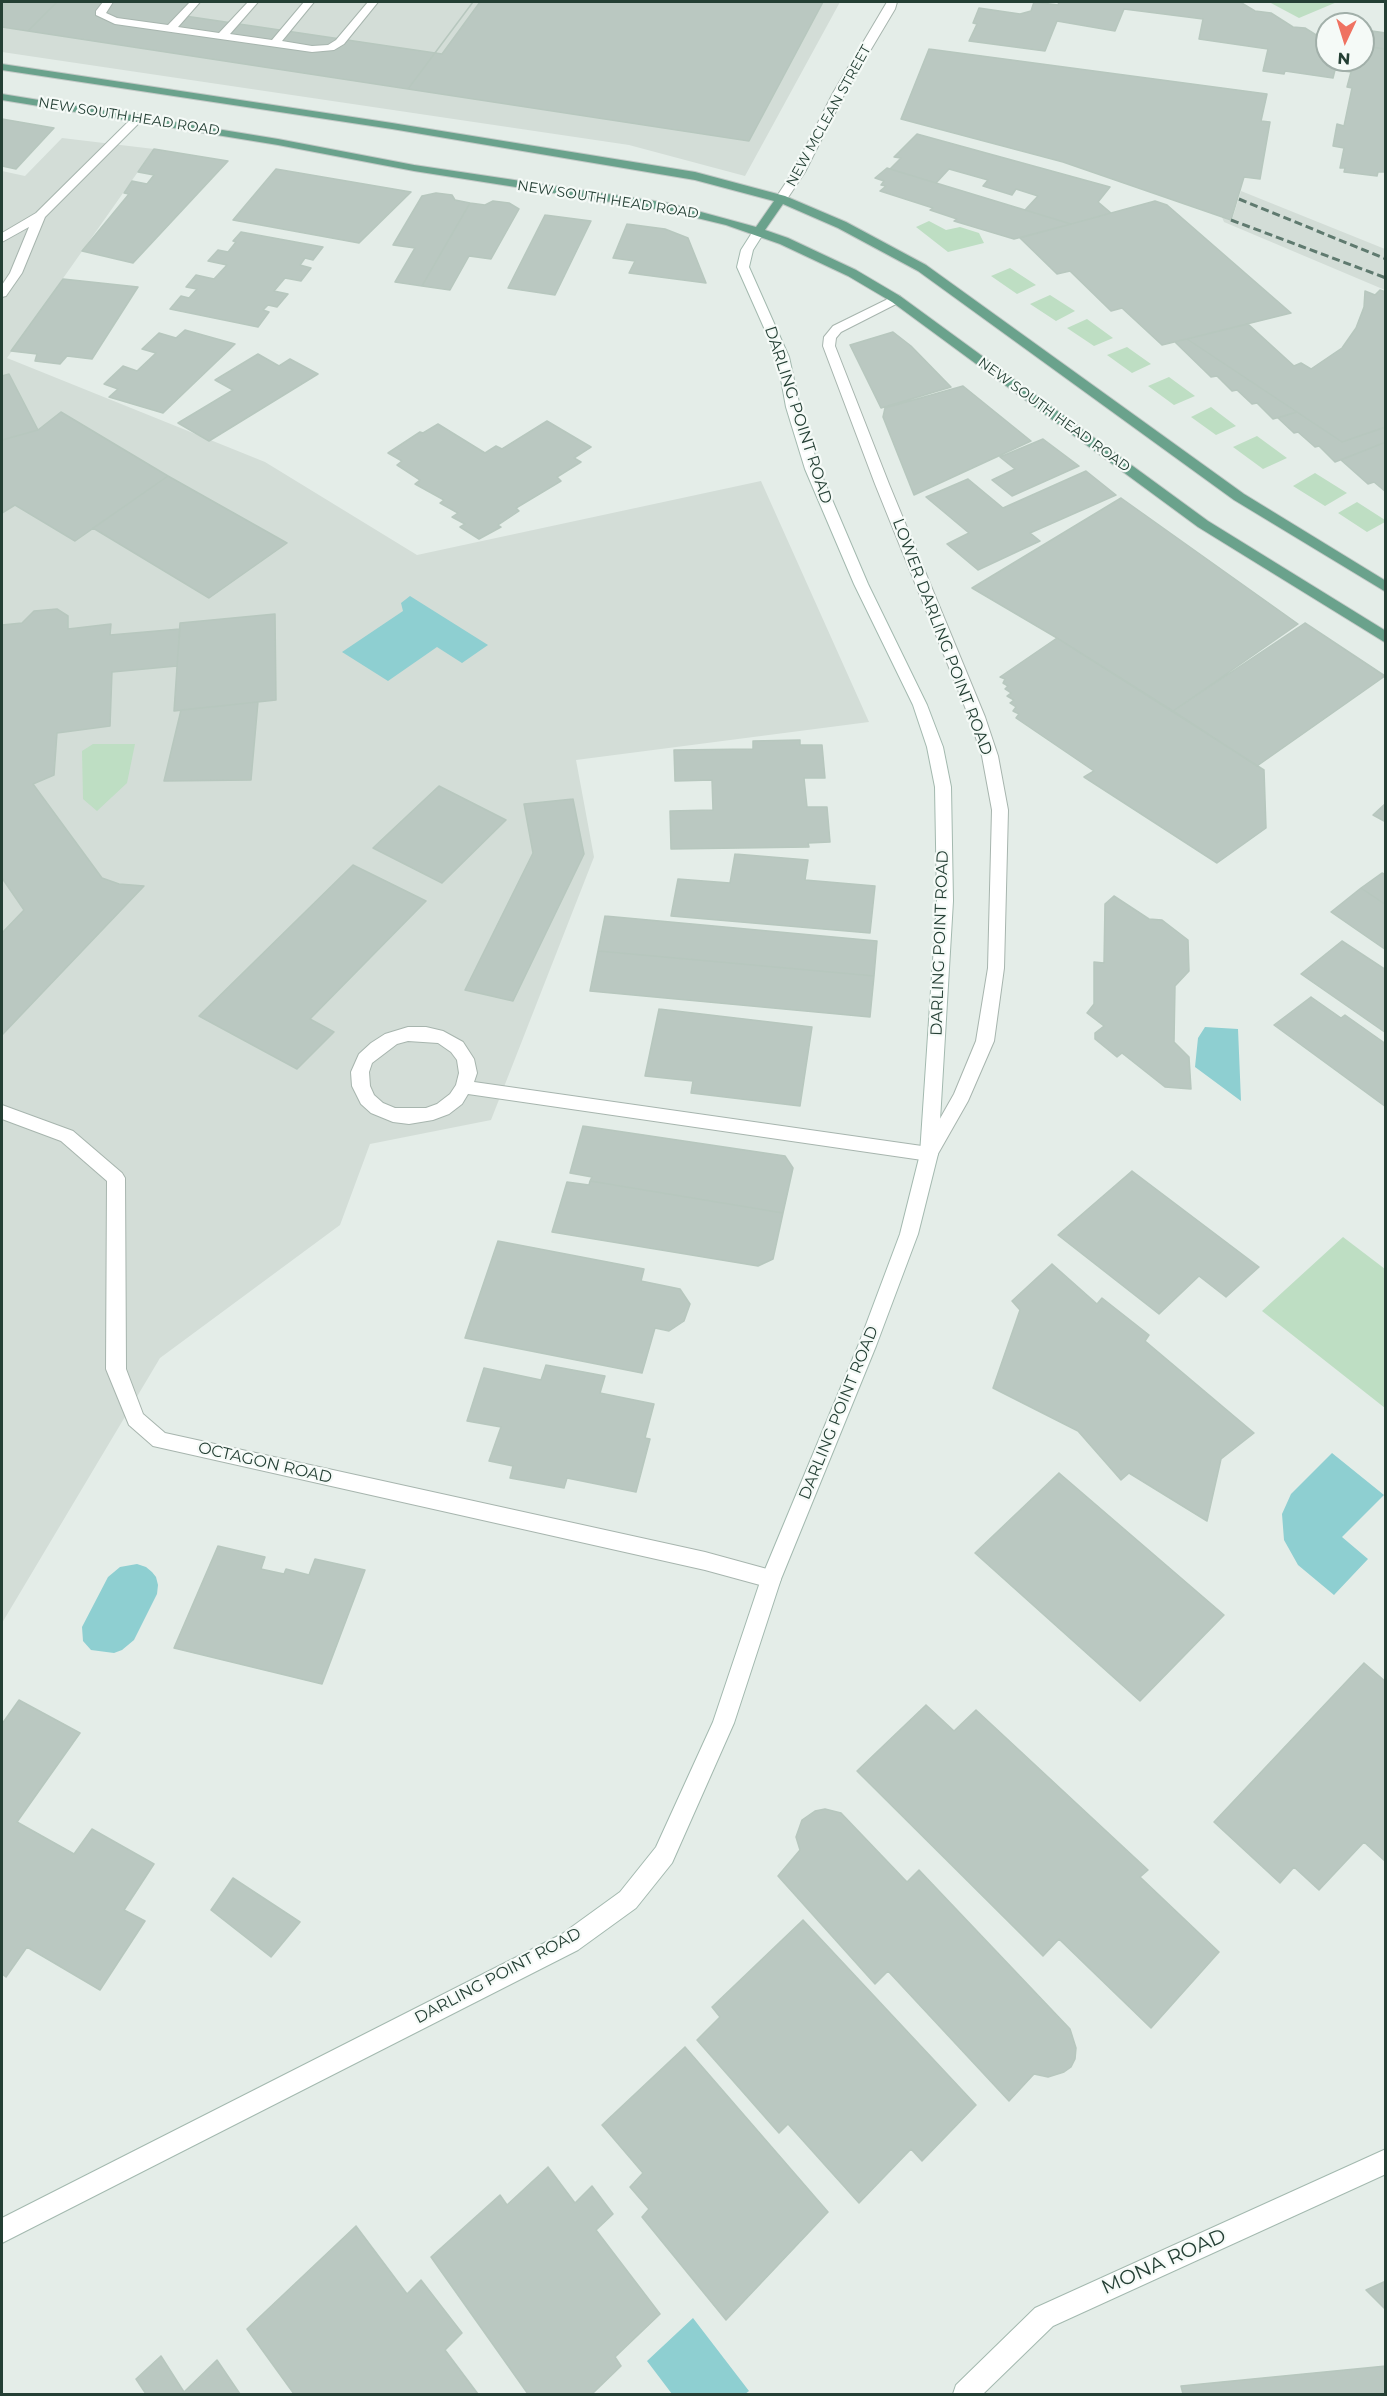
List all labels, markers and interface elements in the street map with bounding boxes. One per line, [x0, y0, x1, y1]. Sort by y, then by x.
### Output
north arrow [1315, 12, 1375, 72]
street label: NEW MCLEAN STREET [783, 42, 875, 190]
text: N [1337, 49, 1351, 68]
street label: NEW SOUTH HEAD ROAD [37, 94, 221, 140]
street label: NEW SOUTH HEAD ROAD [516, 177, 700, 223]
street label: DARLING POINT ROAD [760, 324, 836, 506]
street label: NEW SOUTH HEAD ROAD [975, 354, 1133, 476]
street label: LOWER DARLING POINT ROAD [888, 516, 996, 758]
street label: DARLING POINT ROAD [927, 850, 953, 1036]
street label: DARLING POINT ROAD [795, 1323, 883, 1503]
street label: OCTAGON ROAD [196, 1438, 334, 1488]
street label: DARLING POINT ROAD [412, 1924, 584, 2028]
street label: MONA ROAD [1098, 2224, 1230, 2300]

